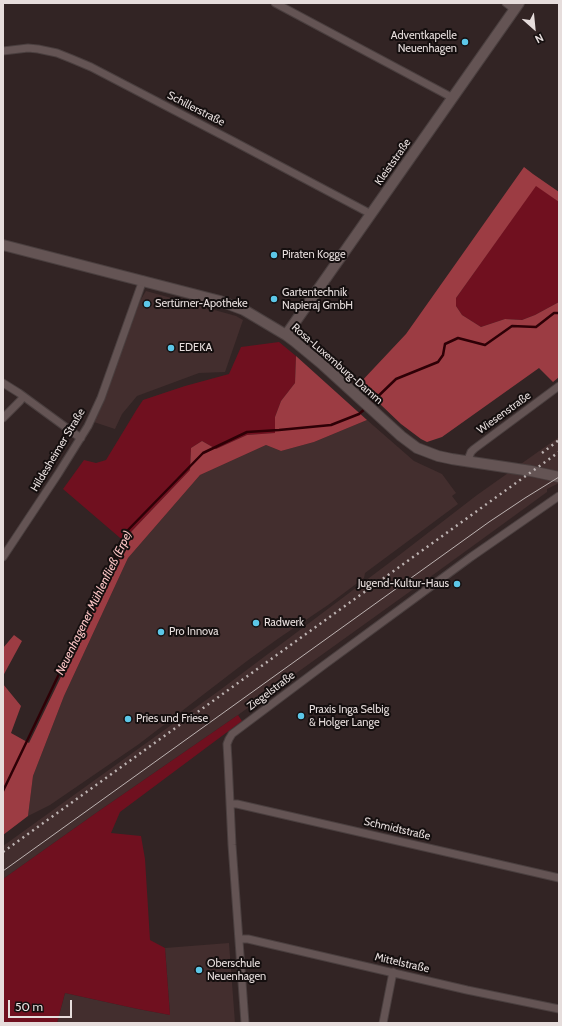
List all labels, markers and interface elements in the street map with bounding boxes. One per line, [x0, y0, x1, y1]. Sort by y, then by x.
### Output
north arrow [514, 8, 554, 48]
place label: Adventkapelle Neuenhagen [391, 29, 457, 55]
text: N [533, 31, 546, 47]
marker: Adventkapelle Neuenhagen [460, 37, 470, 47]
street label: Schillerstraße [165, 89, 227, 129]
street label: Kleiststraße [372, 136, 414, 188]
place label: Piraten Kogge [282, 248, 346, 262]
marker: Piraten Kogge [269, 250, 279, 260]
place label: Gartentechnik Napieraj GmbH [282, 286, 353, 312]
marker: Gartentechnik Napieraj GmbH [269, 294, 279, 304]
place label: Sertürner-Apotheke [155, 297, 248, 311]
marker: Sertürner-Apotheke [142, 299, 152, 309]
street label: Rosa-Luxemburg-Damm [289, 321, 385, 407]
place label: EDEKA [179, 341, 212, 355]
marker: EDEKA [166, 343, 176, 353]
street label: Wiesenstraße [474, 389, 534, 437]
street label: Hildesheimer Straße [28, 406, 88, 494]
water label: Neuenhagener Mühlenfließ (Erpe) [53, 529, 135, 677]
place label: Jugend-Kultur-Haus [358, 577, 449, 591]
marker: Jugend-Kultur-Haus [452, 579, 462, 589]
place label: Radwerk [264, 616, 304, 630]
marker: Radwerk [251, 618, 261, 628]
place label: Pro Innova [169, 625, 219, 639]
marker: Pro Innova [156, 627, 166, 637]
street label: Ziegelstraße [244, 669, 298, 713]
place label: Praxis Inga Selbig & Holger Lange [309, 703, 389, 729]
marker: Praxis Inga Selbig & Holger Lange [296, 711, 306, 721]
place label: Pries und Friese [136, 712, 208, 726]
marker: Pries und Friese [123, 714, 133, 724]
street label: Schmidtstraße [362, 815, 432, 843]
street label: Mittelstraße [373, 950, 431, 976]
place label: Oberschule Neuenhagen [207, 957, 266, 983]
marker: Oberschule Neuenhagen [194, 965, 204, 975]
scale bar [10, 992, 74, 1018]
text: 50 m [15, 999, 43, 1014]

